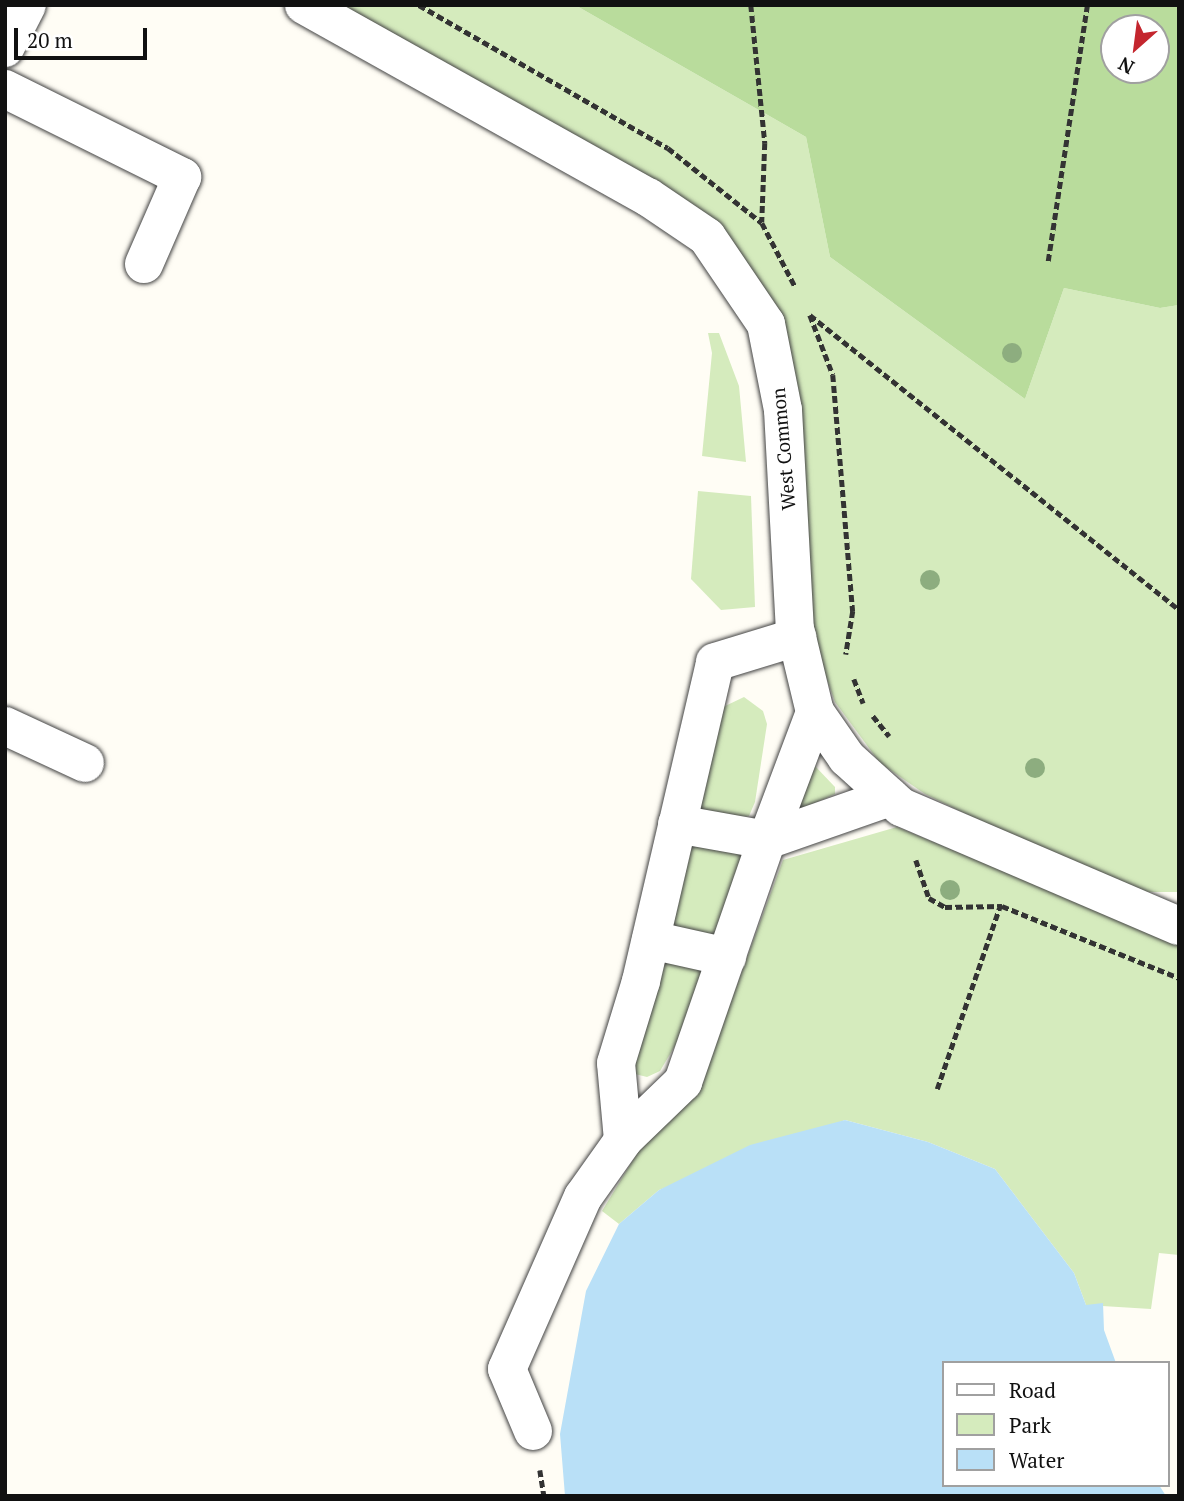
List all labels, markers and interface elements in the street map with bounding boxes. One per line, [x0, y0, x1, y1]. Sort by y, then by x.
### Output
scale bar [18, 14, 150, 58]
north arrow [1100, 14, 1170, 84]
text: 20 m [27, 26, 73, 54]
text: N [1114, 52, 1138, 81]
street label: West Common [766, 387, 800, 511]
legend [942, 1361, 1170, 1487]
text: Road [1009, 1376, 1056, 1404]
text: Park [1009, 1411, 1051, 1439]
text: Water [1009, 1446, 1064, 1474]

